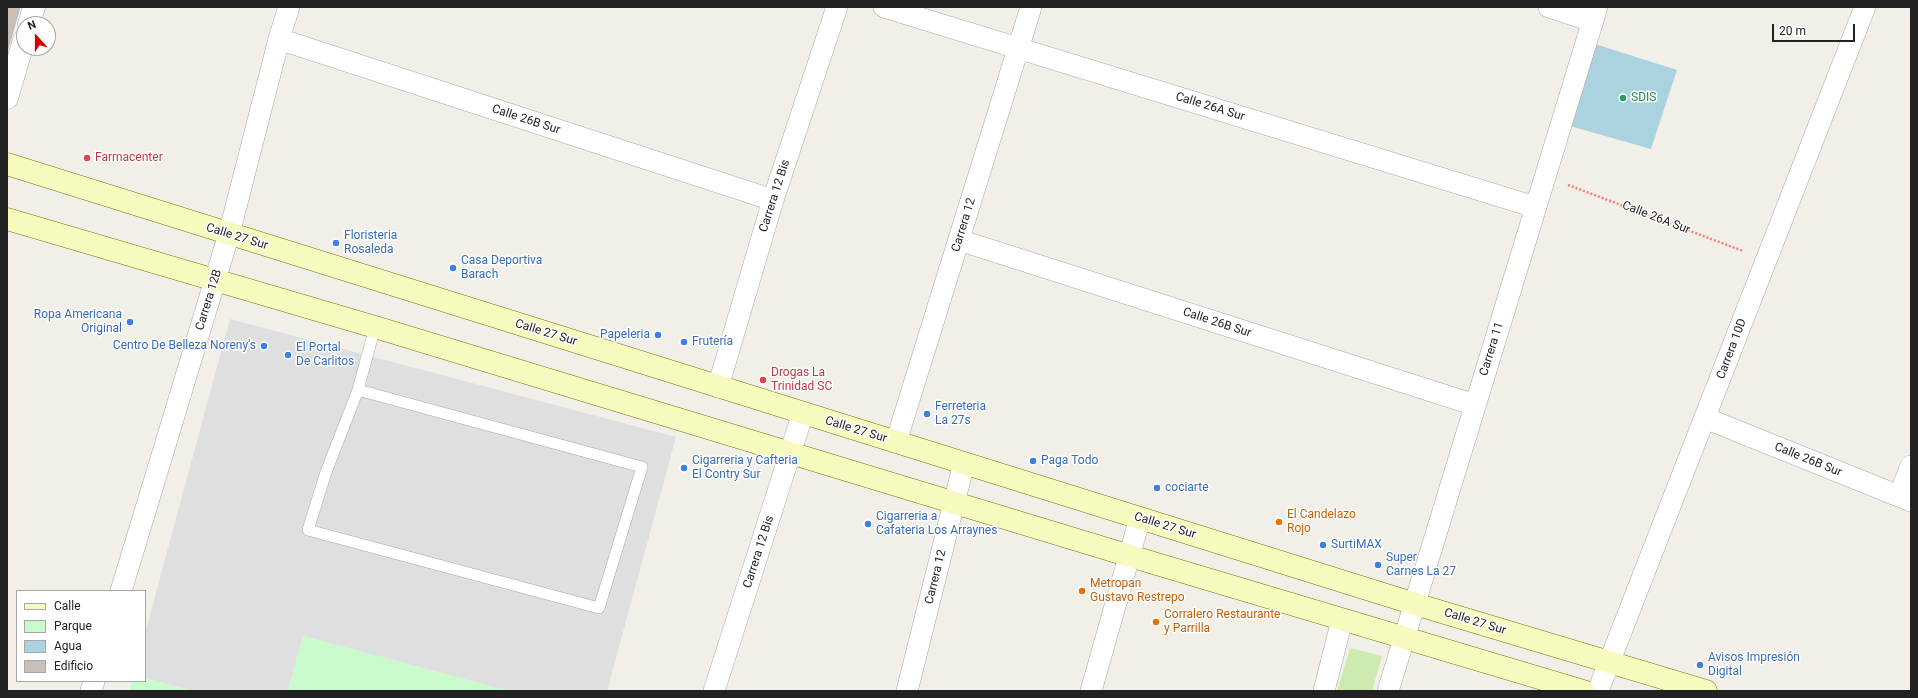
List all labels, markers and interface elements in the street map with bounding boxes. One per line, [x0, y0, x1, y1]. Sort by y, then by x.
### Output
north arrow [16, 16, 56, 56]
scale bar [1774, 16, 1857, 42]
text: N [26, 18, 38, 33]
text: 20 m [1779, 24, 1806, 38]
street label: Calle 26A Sur [1174, 90, 1246, 124]
place label: SDIS [1631, 91, 1656, 105]
marker: SDIS [1618, 93, 1628, 103]
street label: Calle 26B Sur [490, 102, 562, 138]
place label: Farmacenter [95, 151, 163, 165]
marker: Farmacenter [82, 153, 92, 163]
street label: Carrera 12 Bis [757, 158, 793, 234]
street label: Carrera 12 [949, 196, 979, 254]
street label: Calle 26A Sur [1620, 198, 1692, 238]
street label: Calle 27 Sur [204, 221, 270, 253]
place label: Floristeria Rosaleda [344, 229, 397, 257]
marker: Floristeria Rosaleda [331, 238, 341, 248]
place label: Casa Deportiva Barach [461, 254, 542, 282]
marker: Casa Deportiva Barach [448, 263, 458, 273]
street label: Carrera 12B [193, 268, 225, 332]
street label: Calle 26B Sur [1181, 305, 1253, 341]
place label: Ropa Americana Original [34, 308, 122, 336]
marker: Ropa Americana Original [125, 317, 135, 327]
street label: Calle 27 Sur [513, 317, 579, 349]
street label: Carrera 10D [1714, 317, 1750, 381]
street label: Carrera 11 [1477, 320, 1507, 378]
place label: Papeleria [600, 328, 650, 342]
marker: Papeleria [653, 330, 663, 340]
place label: Frutería [692, 335, 733, 349]
marker: Frutería [679, 337, 689, 347]
place label: Centro De Belleza Noreny's [113, 339, 256, 353]
marker: Centro De Belleza Noreny's [259, 341, 269, 351]
place label: El Portal De Carlitos [296, 341, 354, 369]
marker: El Portal De Carlitos [283, 350, 293, 360]
place label: Drogas La Trinidad SC [771, 366, 832, 394]
marker: Drogas La Trinidad SC [758, 375, 768, 385]
place label: Ferreteria La 27s [935, 400, 986, 428]
marker: Ferreteria La 27s [922, 409, 932, 419]
street label: Calle 27 Sur [823, 414, 889, 446]
street label: Calle 26B Sur [1772, 440, 1844, 480]
place label: Cigarreria y Cafteria El Contry Sur [692, 454, 798, 482]
place label: Paga Todo [1041, 454, 1098, 468]
marker: Paga Todo [1028, 456, 1038, 466]
marker: Cigarreria y Cafteria El Contry Sur [679, 463, 689, 473]
place label: cociarte [1165, 481, 1208, 495]
marker: cociarte [1152, 483, 1162, 493]
place label: El Candelazo Rojo [1287, 508, 1356, 536]
place label: Cigarreria a Cafateria Los Arraynes [876, 510, 997, 538]
street label: Calle 27 Sur [1132, 510, 1198, 542]
street label: Carrera 12 Bis [741, 514, 777, 590]
marker: El Candelazo Rojo [1274, 517, 1284, 527]
marker: Cigarreria a Cafateria Los Arraynes [863, 519, 873, 529]
place label: SurtiMAX [1331, 538, 1382, 552]
marker: SurtiMAX [1318, 540, 1328, 550]
street label: Carrera 12 [922, 548, 950, 606]
place label: Super Carnes La 27 [1386, 551, 1456, 579]
marker: Super Carnes La 27 [1373, 560, 1383, 570]
place label: Metropan Gustavo Restrepo [1090, 577, 1185, 605]
marker: Metropan Gustavo Restrepo [1077, 586, 1087, 596]
legend [16, 590, 146, 682]
text: Calle [54, 599, 81, 613]
street label: Calle 27 Sur [1442, 606, 1508, 638]
place label: Corralero Restaurante y Parrilla [1164, 608, 1280, 636]
marker: Corralero Restaurante y Parrilla [1151, 617, 1161, 627]
text: Parque [54, 619, 92, 633]
text: Agua [54, 639, 82, 653]
place label: Avisos Impresión Digital [1708, 651, 1800, 679]
text: Edificio [54, 659, 93, 673]
marker: Avisos Impresión Digital [1695, 660, 1705, 670]

